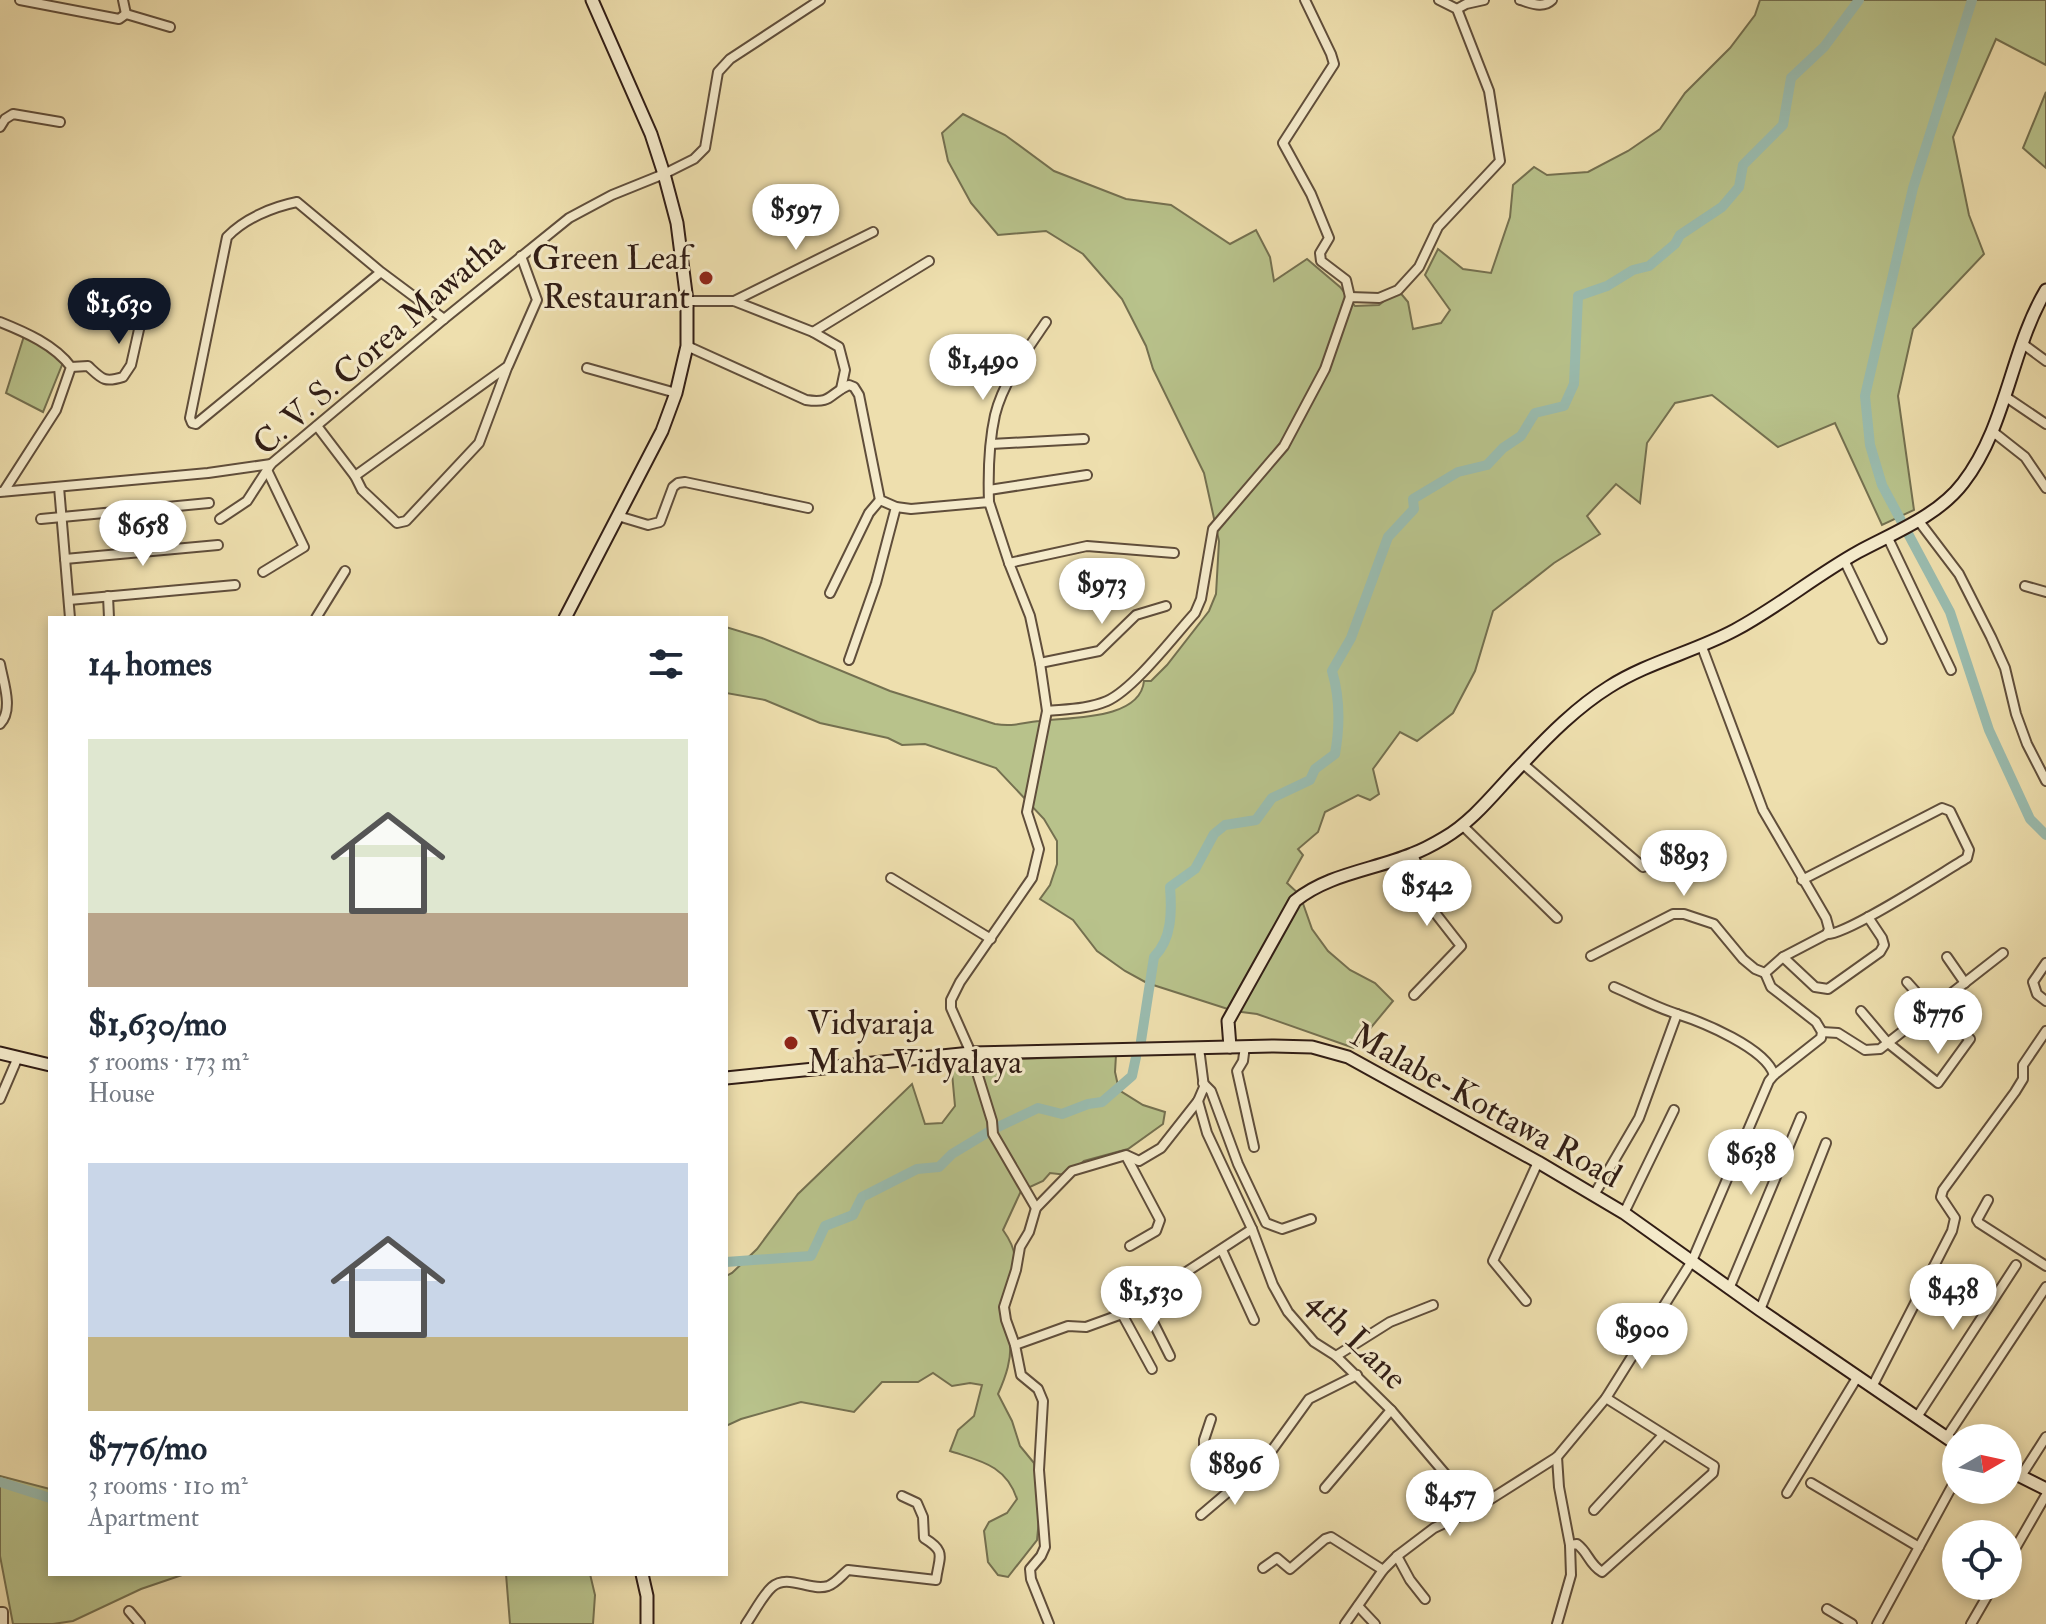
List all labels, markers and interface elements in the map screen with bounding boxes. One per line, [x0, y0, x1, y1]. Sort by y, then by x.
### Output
pin: $597 [749, 184, 843, 252]
text: $597 [770, 194, 822, 226]
street label: C. V. S. Corea Mawatha [244, 222, 514, 465]
place label: Green Leaf Restaurant [532, 237, 695, 319]
marker: Green Leaf Restaurant [697, 269, 715, 287]
pin: $1,630 [54, 278, 184, 346]
text: $1,630 [86, 288, 152, 320]
pin: $1,490 [918, 334, 1048, 402]
text: $1,490 [947, 344, 1019, 376]
pin: $658 [96, 500, 190, 568]
text: $658 [117, 510, 169, 542]
pin: $973 [1055, 558, 1149, 626]
text: $973 [1077, 568, 1127, 600]
icon: filters [644, 642, 688, 686]
text: 14 homes [88, 643, 212, 686]
icon: home [316, 791, 460, 935]
pin: $893 [1637, 830, 1731, 898]
text: $893 [1659, 840, 1709, 872]
pin: $542 [1380, 860, 1474, 928]
text: $542 [1401, 870, 1453, 902]
pin: $776 [1891, 988, 1985, 1056]
text: $776 [1912, 998, 1964, 1030]
place label: Vidyaraja Maha Vidyalaya [807, 1002, 1023, 1084]
text: $1,630/mo [88, 1003, 227, 1046]
street label: Malabe-Kottawa Road [1343, 1014, 1629, 1198]
marker: Vidyaraja Maha Vidyalaya [782, 1034, 800, 1052]
text: 5 rooms · 173 m² [88, 1046, 249, 1078]
text: House [88, 1078, 155, 1110]
pin: $638 [1704, 1129, 1798, 1197]
text: $638 [1726, 1139, 1776, 1171]
icon: home [316, 1215, 460, 1359]
pin: $438 [1906, 1264, 2000, 1332]
pin: $1,530 [1086, 1266, 1216, 1334]
text: $438 [1928, 1274, 1978, 1306]
text: $1,530 [1119, 1276, 1183, 1308]
street label: 4th Lane [1298, 1281, 1416, 1399]
pin: $900 [1595, 1303, 1689, 1371]
text: $900 [1615, 1313, 1669, 1345]
north arrow [1942, 1424, 2022, 1504]
map controls [1942, 1424, 2022, 1600]
text: $776/mo [88, 1427, 207, 1470]
pin: $896 [1188, 1439, 1282, 1507]
text: $896 [1208, 1449, 1262, 1481]
text: 3 rooms · 110 m² [88, 1470, 248, 1502]
pin: $457 [1403, 1470, 1497, 1538]
text: $457 [1424, 1480, 1476, 1512]
text: Apartment [88, 1502, 199, 1534]
button: locate [1942, 1520, 2022, 1600]

